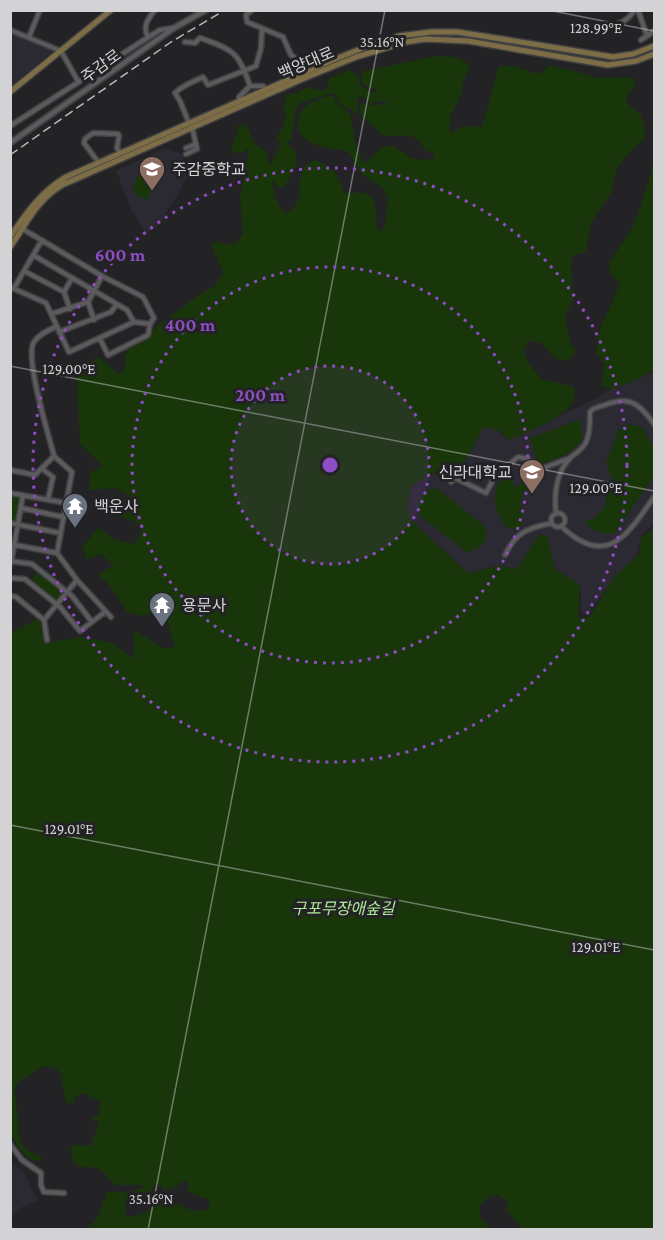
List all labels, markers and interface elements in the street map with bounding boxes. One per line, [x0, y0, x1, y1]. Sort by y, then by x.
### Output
text: 128.99°E [570, 20, 622, 36]
text: 35.16°N [360, 34, 404, 50]
street label: 백양대로 [276, 44, 337, 82]
street label: 주감로 [78, 46, 124, 86]
school or university icon: 주감중학교 [137, 154, 167, 192]
place label: 주감중학교 [172, 161, 246, 178]
text: 600 m [95, 245, 146, 265]
text: 400 m [165, 315, 216, 335]
text: 129.00°E [43, 361, 95, 377]
text: 200 m [235, 385, 286, 405]
centre of rings [320, 455, 340, 475]
school or university icon: 신라대학교 [517, 457, 547, 495]
place label: 신라대학교 [438, 464, 512, 481]
text: 129.00°E [570, 480, 622, 496]
temple icon: 백운사 [60, 491, 90, 529]
place label: 백운사 [94, 498, 138, 515]
temple icon: 용문사 [147, 590, 177, 628]
place label: 용문사 [182, 597, 226, 614]
text: 129.01°E [45, 821, 93, 837]
park label: 구포무장애숲길 [291, 900, 396, 917]
text: 129.01°E [572, 939, 620, 955]
text: 35.16°N [129, 1191, 173, 1207]

